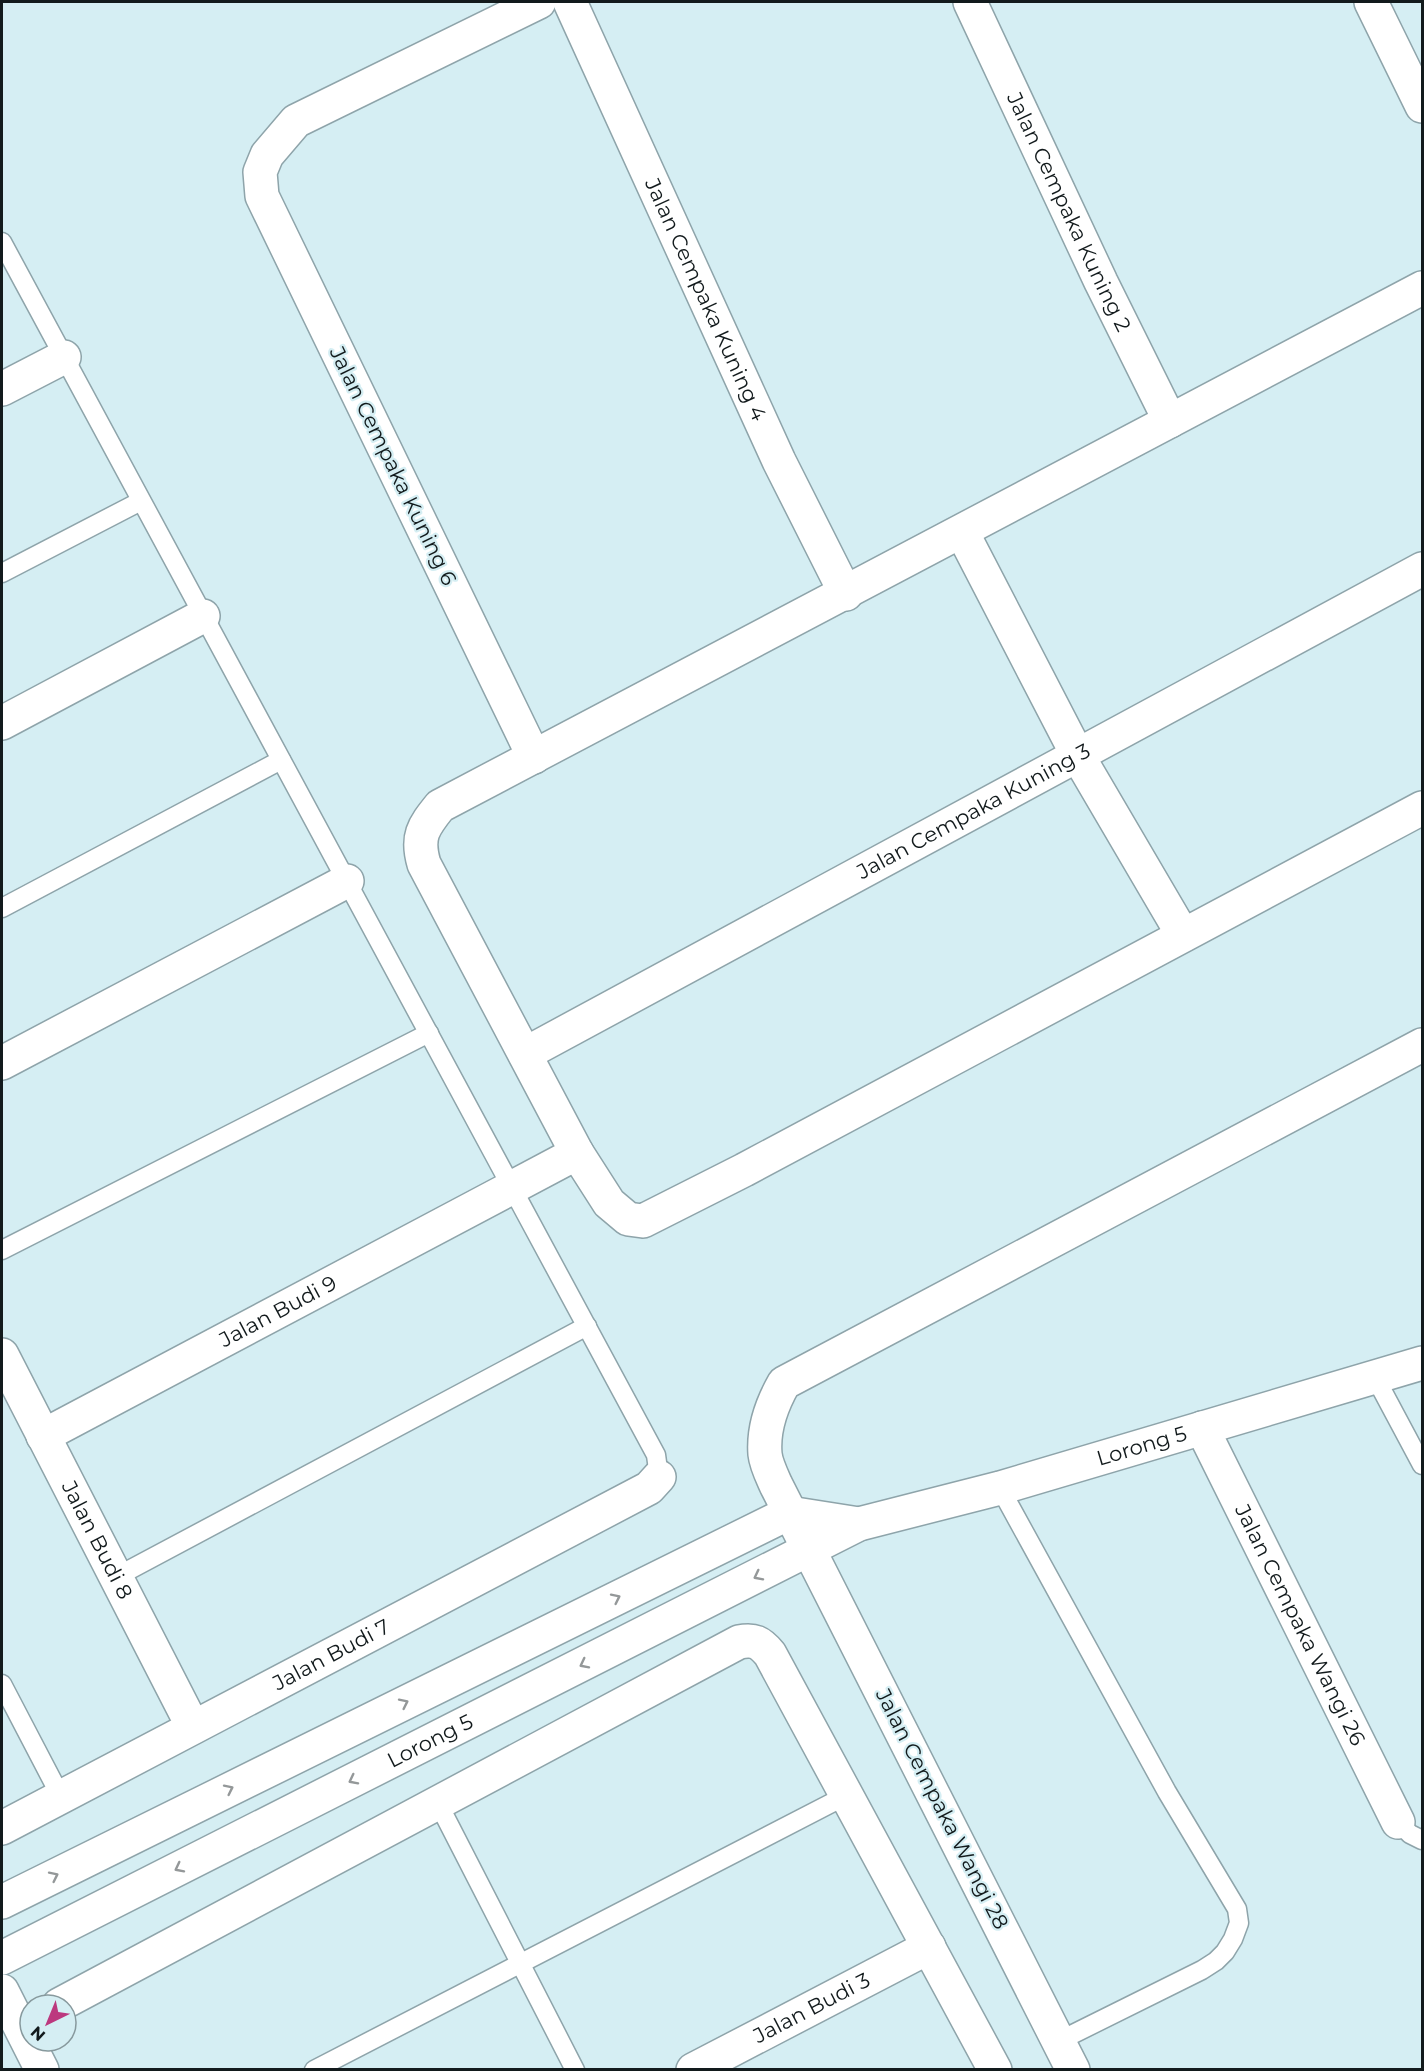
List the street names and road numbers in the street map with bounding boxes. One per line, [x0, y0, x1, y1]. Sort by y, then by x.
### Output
street label: Jalan Cempaka Kuning 2 [1002, 87, 1137, 335]
street label: Jalan Cempaka Kuning 4 [640, 173, 772, 425]
street label: Jalan Cempaka Kuning 6 [324, 342, 462, 589]
street label: Jalan Cempaka Kuning 3 [852, 738, 1094, 885]
street label: Jalan Budi 9 [214, 1270, 341, 1353]
street label: Lorong 5 [1094, 1420, 1190, 1471]
street label: Jalan Budi 8 [56, 1476, 138, 1603]
street label: Jalan Cempaka Wangi 26 [1230, 1499, 1371, 1750]
street label: Jalan Budi 7 [268, 1614, 394, 1696]
street label: Jalan Cempaka Wangi 28 [870, 1684, 1014, 1933]
street label: Lorong 5 [383, 1709, 477, 1773]
street label: Jalan Budi 3 [748, 1967, 874, 2049]

